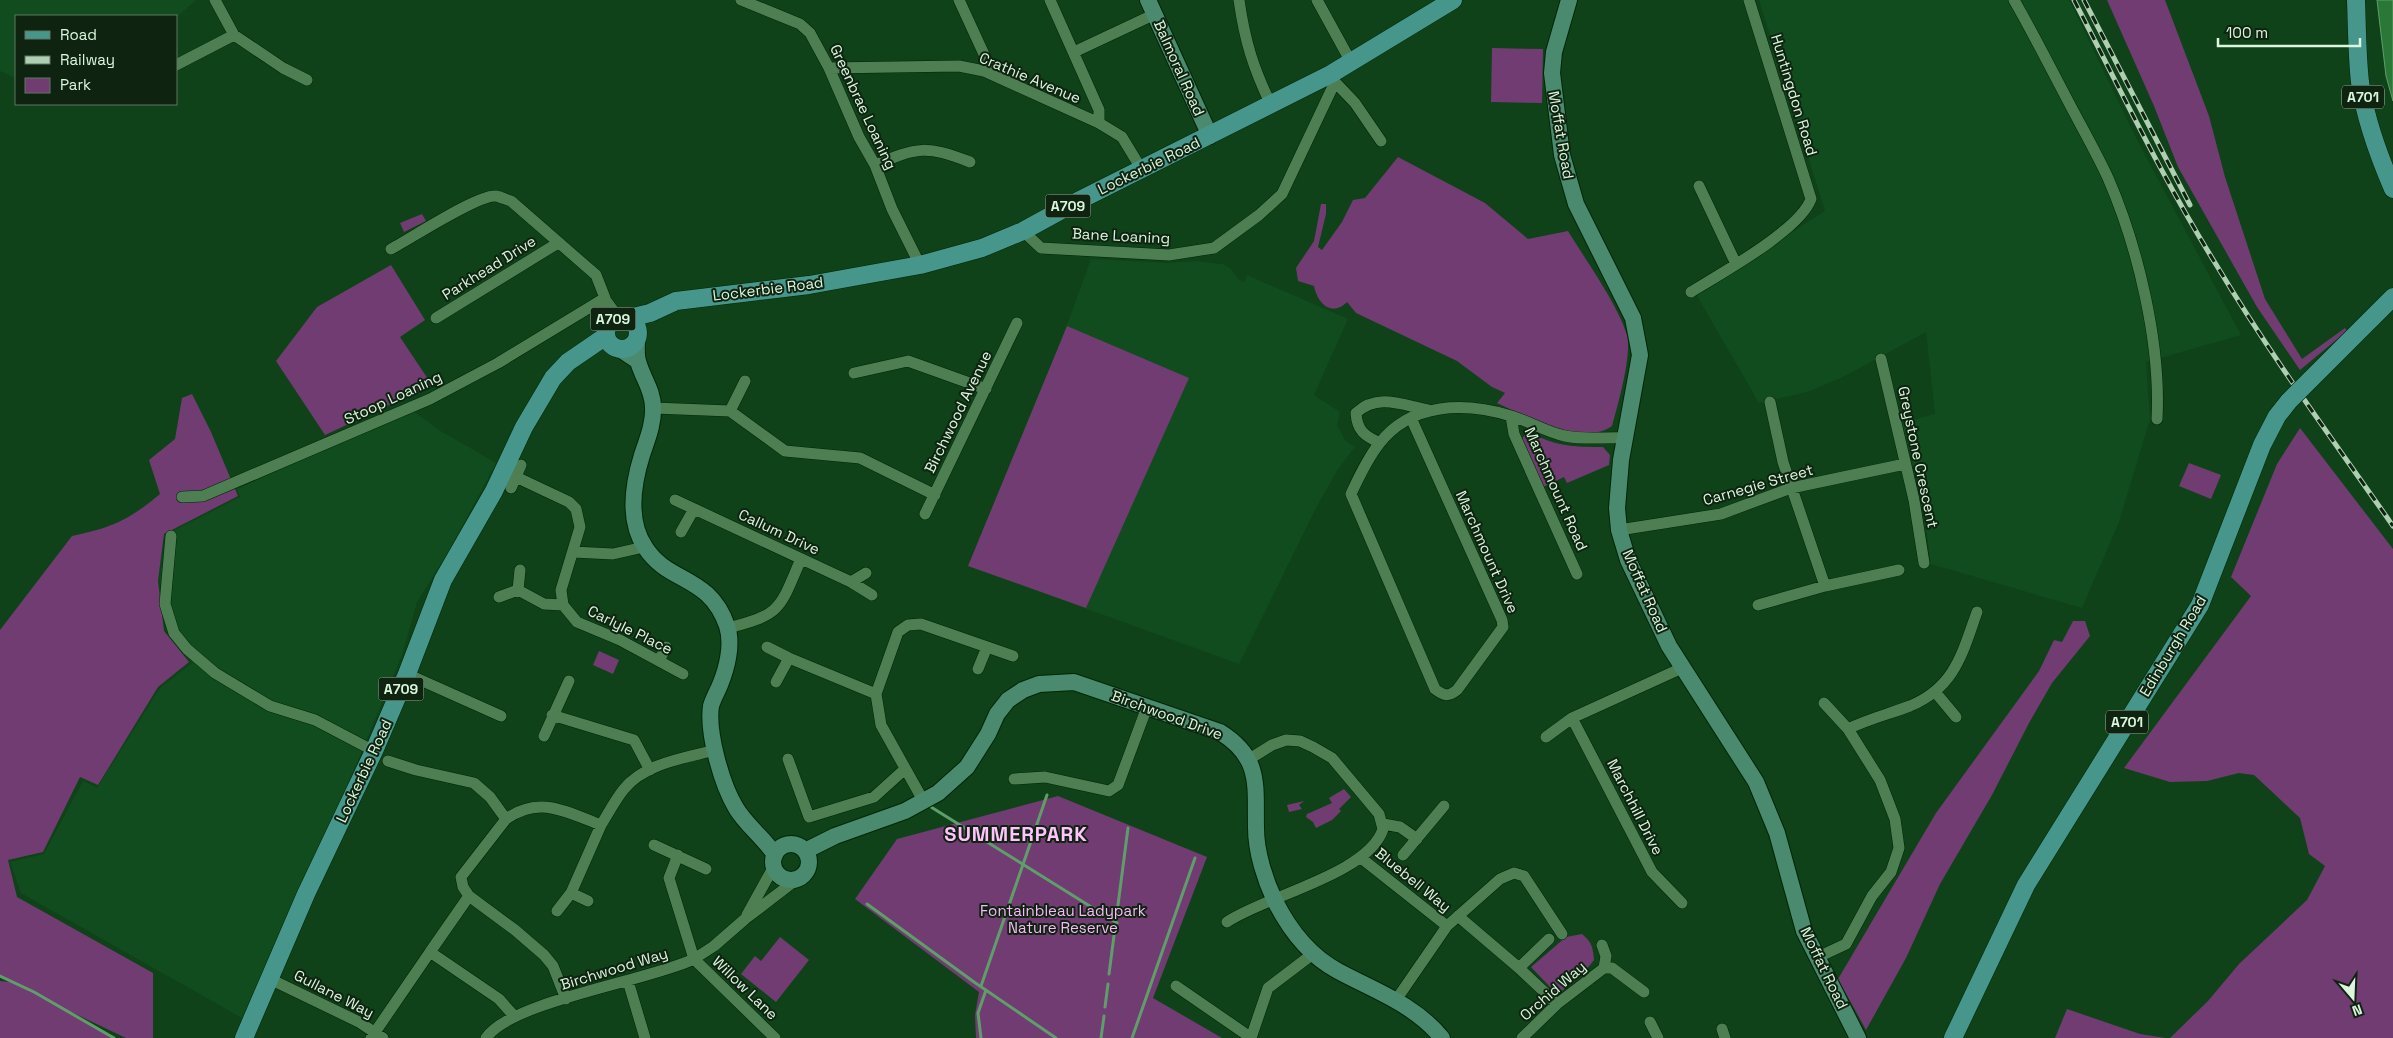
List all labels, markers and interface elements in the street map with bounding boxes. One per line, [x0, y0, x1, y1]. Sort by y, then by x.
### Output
legend [15, 15, 178, 105]
scale bar [2218, 15, 2360, 47]
street label: Balmoral Road [1150, 17, 1209, 119]
text: 100 m [2226, 23, 2268, 42]
text: Road [60, 25, 97, 44]
street label: Huntingdon Road [1767, 32, 1822, 158]
street label: Greenbrae Loaning [826, 41, 901, 173]
street label: Crathie Avenue [977, 48, 1084, 108]
text: Railway [60, 50, 115, 69]
text: Park [60, 75, 91, 94]
road number: A701 [2342, 85, 2384, 108]
street label: Moffat Road [1544, 89, 1579, 180]
street label: Lockerbie Road [1095, 133, 1203, 199]
road number: A709 [1046, 195, 1090, 218]
street label: Bane Loaning [1071, 223, 1171, 248]
street label: Parkhead Drive [438, 231, 539, 304]
street label: Lockerbie Road [711, 272, 824, 305]
road number: A709 [590, 308, 636, 330]
street label: Birchwood Avenue [920, 347, 995, 476]
street label: Stoop Loaning [341, 367, 445, 428]
street label: Greystone Crescent [1894, 384, 1943, 530]
street label: Marchmount Road [1521, 424, 1592, 553]
street label: Carnegie Street [1701, 460, 1815, 509]
street label: Marchmount Drive [1452, 488, 1523, 616]
street label: Callum Drive [736, 504, 823, 559]
street label: Moffat Road [1619, 546, 1672, 635]
street label: Edinburgh Road [2135, 592, 2210, 700]
street label: Carlyle Place [585, 601, 676, 658]
road number: A709 [378, 678, 424, 701]
street label: Birchwood Drive [1109, 686, 1225, 743]
road number: A701 [2106, 710, 2148, 734]
street label: Lockerbie Road [331, 716, 396, 825]
street label: Marchhill Drive [1603, 756, 1668, 858]
district label: SUMMERPARK [944, 821, 1088, 847]
street label: Bluebell Way [1372, 843, 1455, 916]
park label: Fontainbleau Ladypark Nature Reserve [980, 901, 1146, 937]
street label: Moffat Road [1796, 924, 1852, 1012]
street label: Birchwood Way [558, 943, 670, 994]
street label: Willow Lane [709, 952, 782, 1024]
street label: Orchid Way [1516, 957, 1590, 1024]
street label: Gullane Way [291, 965, 378, 1022]
north arrow [2328, 973, 2378, 1023]
text: N [2350, 1000, 2365, 1020]

